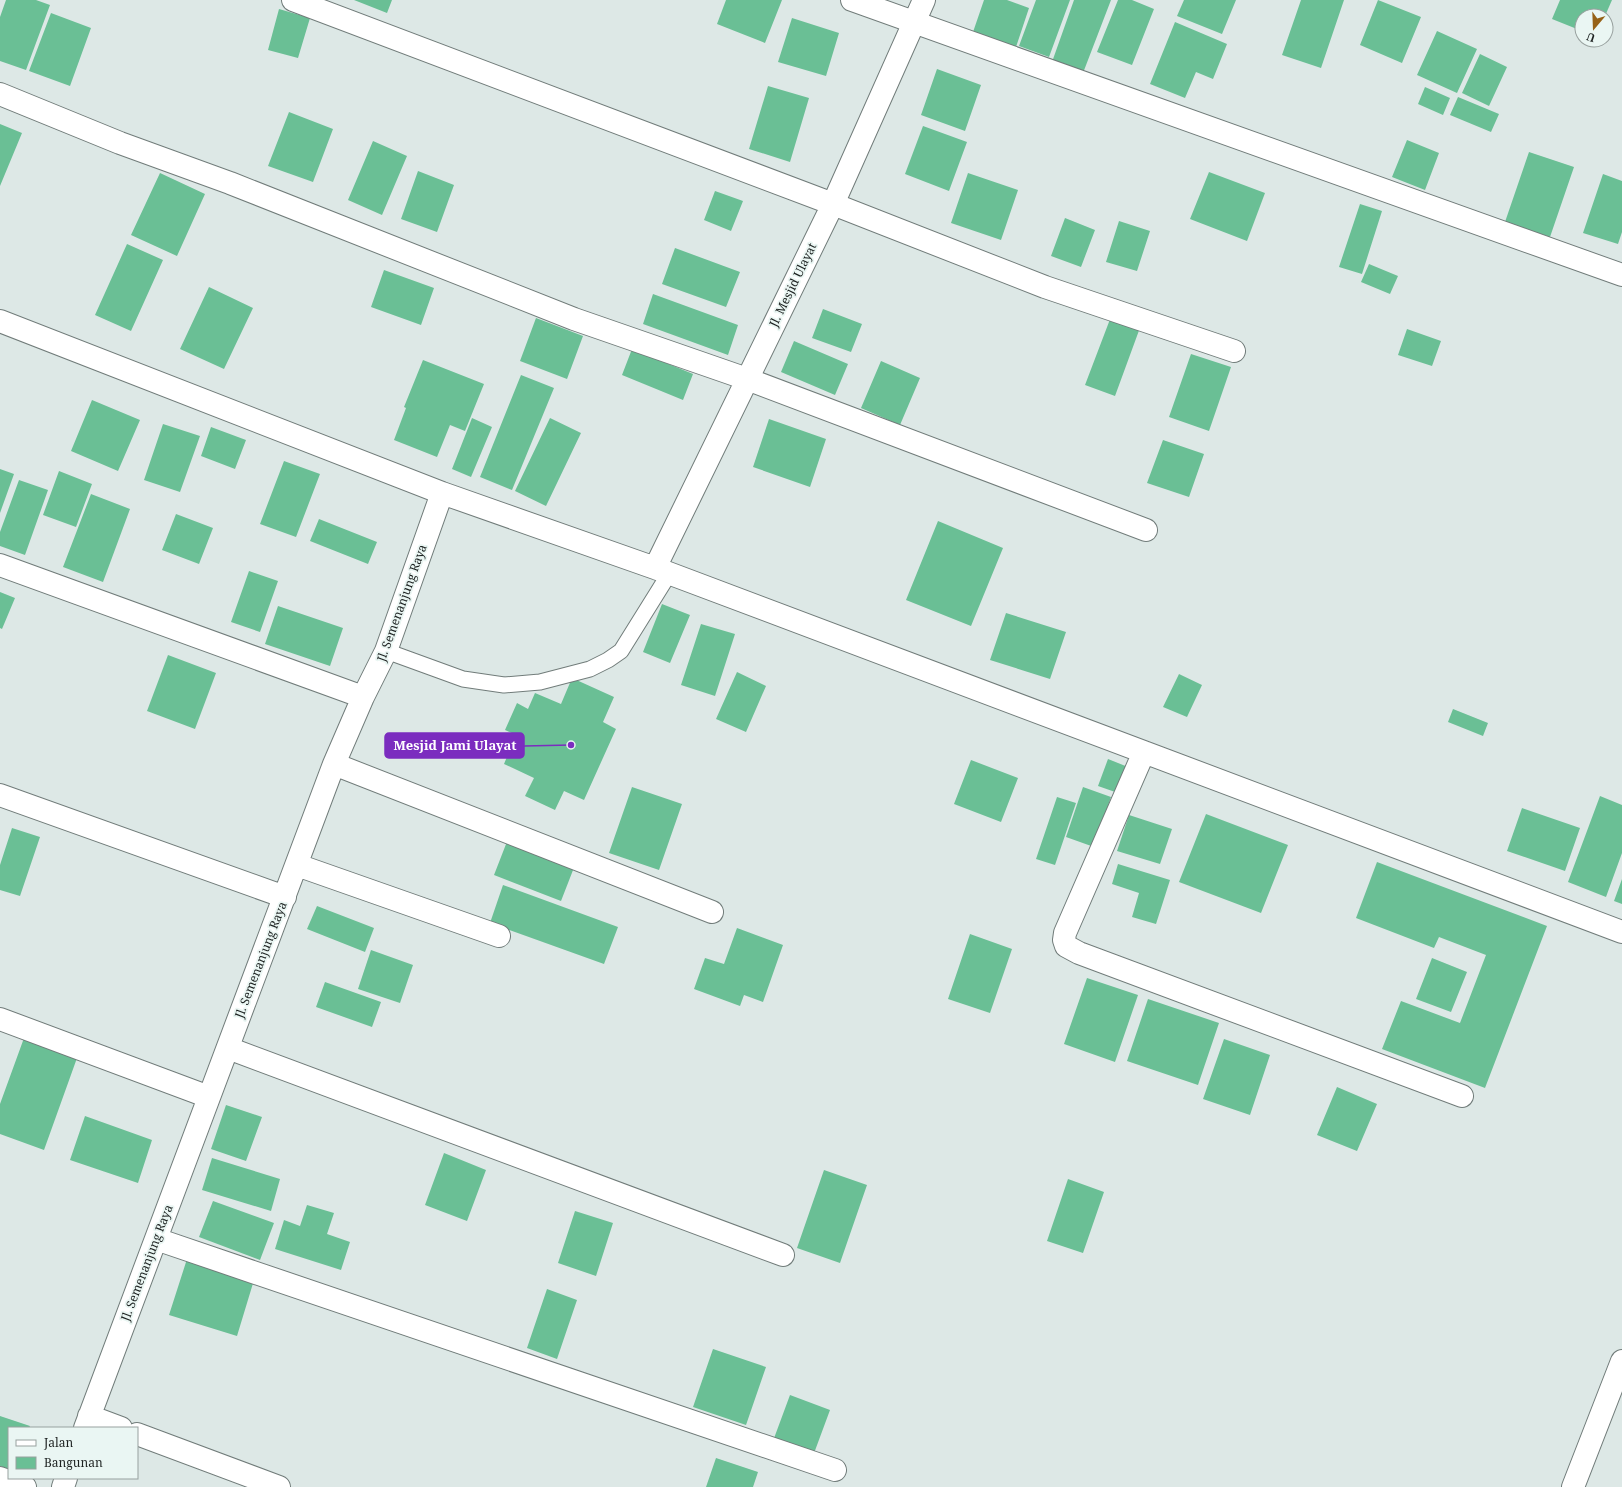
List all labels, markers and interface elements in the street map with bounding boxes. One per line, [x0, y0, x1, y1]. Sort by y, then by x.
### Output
north arrow [1574, 8, 1614, 48]
text: U [1584, 29, 1597, 46]
street label: Jl. Mesjid Ulayat [764, 240, 820, 331]
street label: Jl. Semenanjung Raya [372, 542, 431, 665]
callout: Mesjid Jami Ulayat [385, 733, 524, 758]
text: Mesjid Jami Ulayat [393, 736, 517, 754]
street label: Jl. Semenanjung Raya [230, 899, 291, 1021]
street label: Jl. Semenanjung Raya [116, 1202, 177, 1324]
legend [8, 1427, 138, 1479]
text: Jalan [43, 1434, 74, 1451]
text: Bangunan [44, 1454, 103, 1471]

